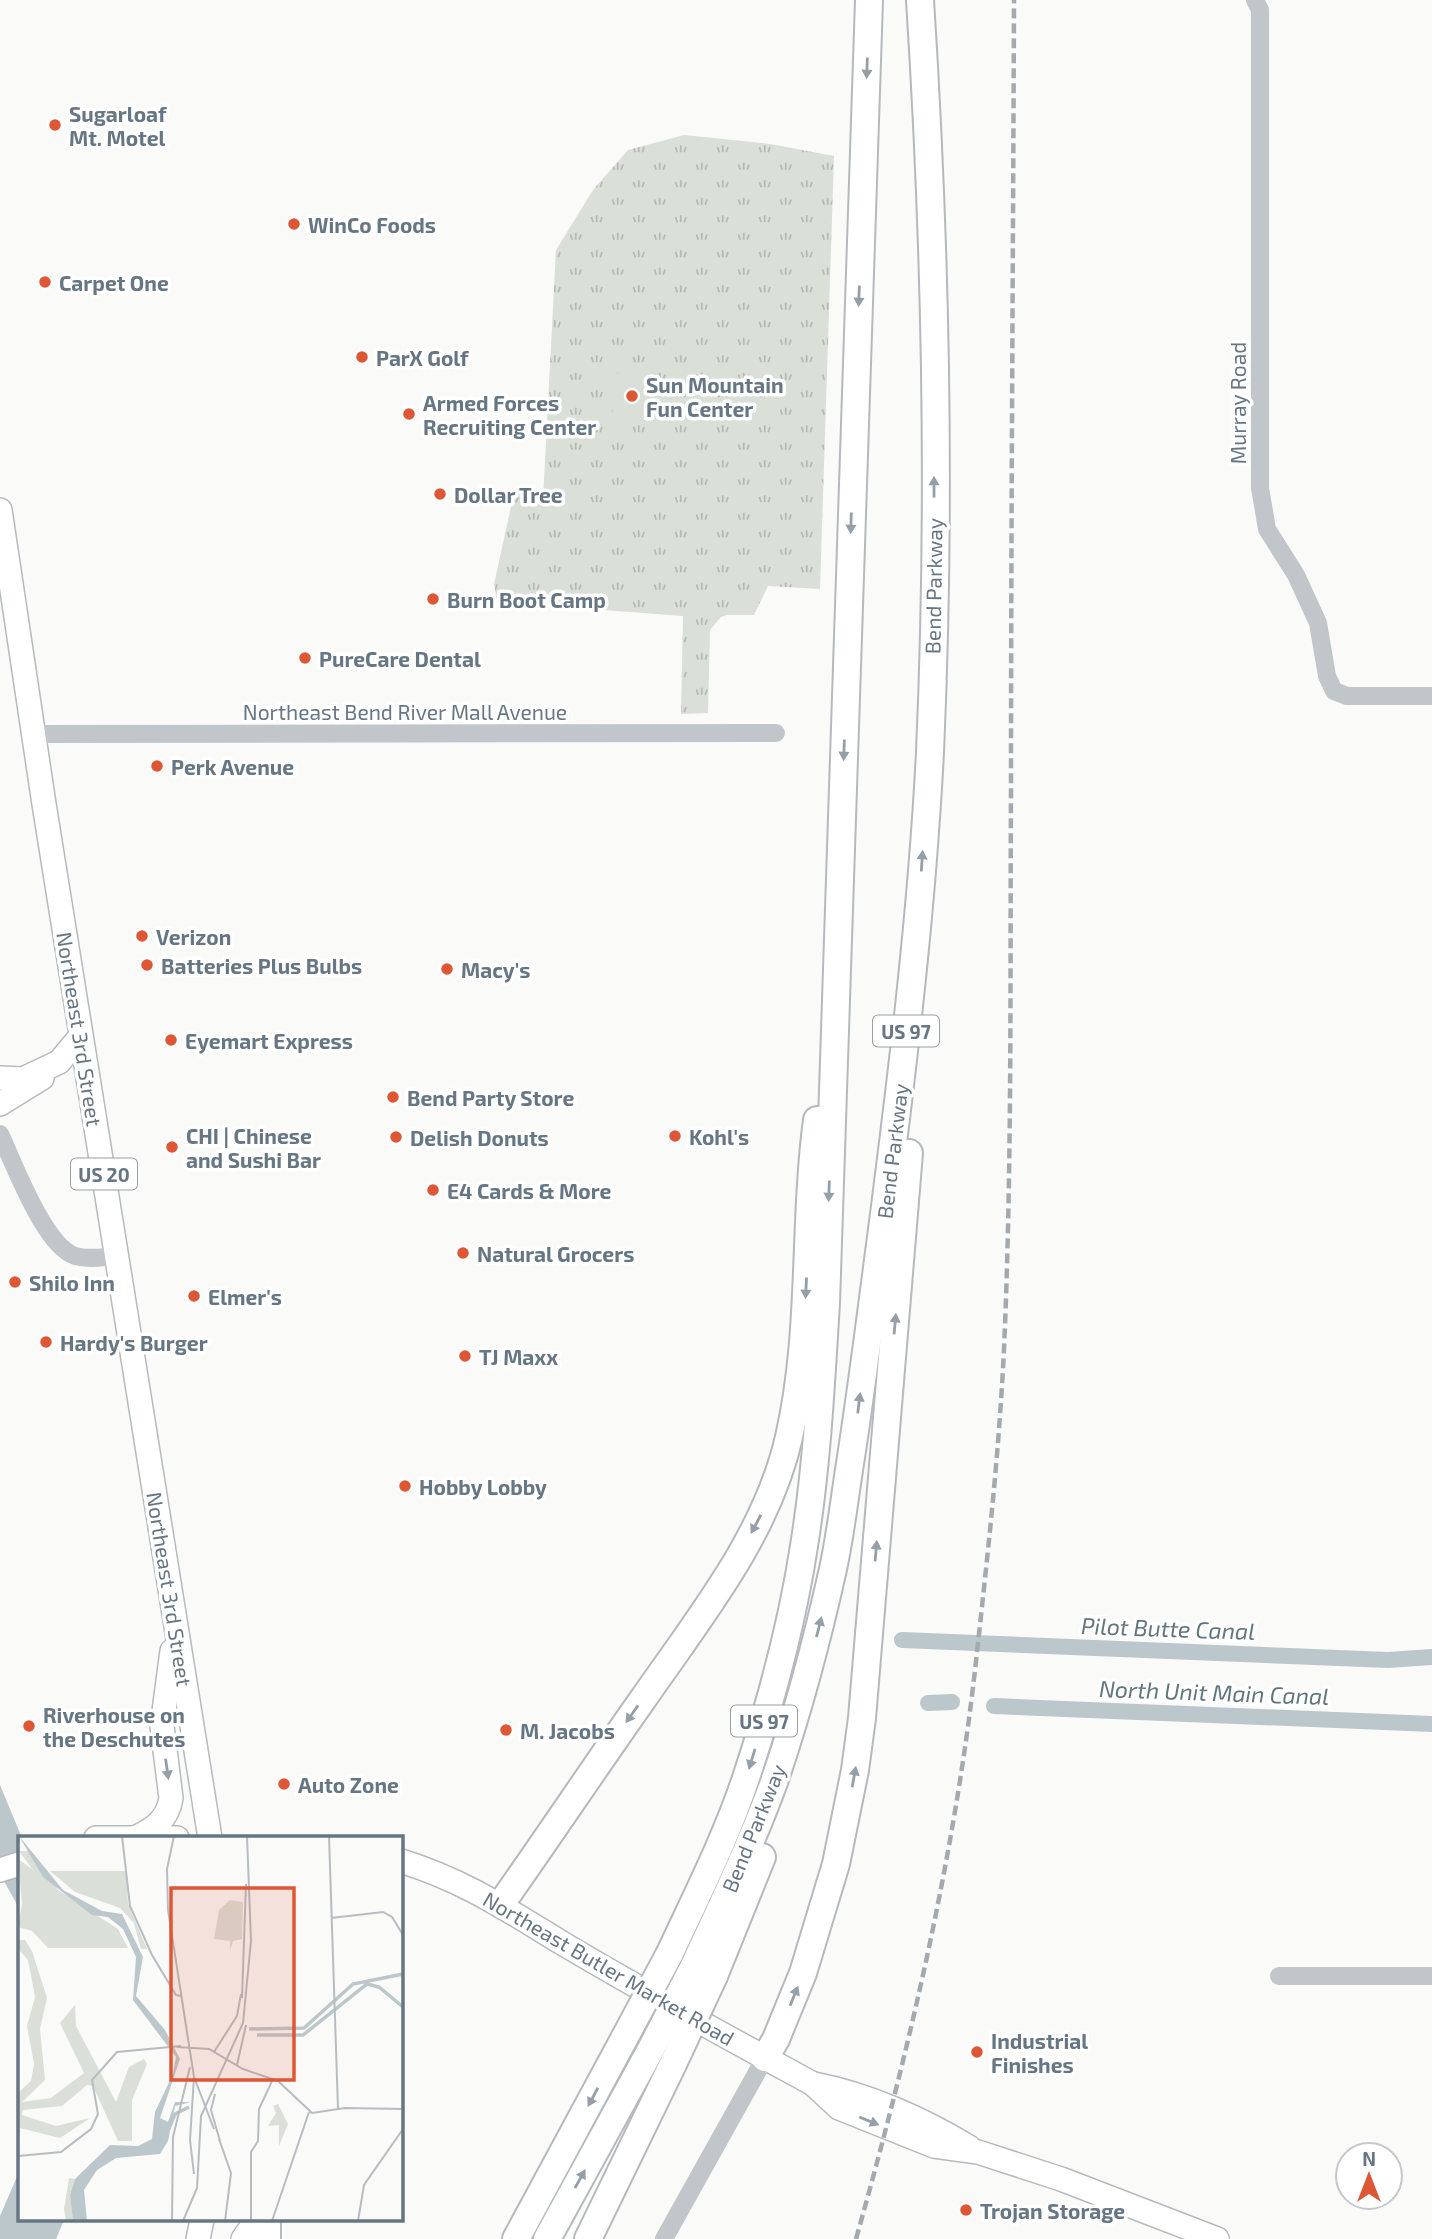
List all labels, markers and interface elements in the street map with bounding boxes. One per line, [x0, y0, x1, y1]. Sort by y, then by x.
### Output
one-way arrow [861, 57, 872, 79]
place label: Sugarloaf Mt. Motel [69, 101, 167, 150]
marker: Sugarloaf Mt. Motel [47, 117, 63, 133]
place label: WinCo Foods [308, 212, 436, 237]
marker: WinCo Foods [286, 216, 302, 232]
place label: Carpet One [59, 270, 169, 295]
marker: Carpet One [37, 274, 53, 290]
one-way arrow [853, 285, 865, 307]
street label: Murray Road [1225, 342, 1250, 464]
place label: ParX Golf [376, 345, 469, 370]
marker: ParX Golf [354, 349, 370, 365]
place label: Sun Mountain Fun Center [646, 372, 784, 421]
marker: Sun Mountain Fun Center [624, 388, 640, 404]
place label: Armed Forces Recruiting Center [423, 390, 596, 439]
marker: Armed Forces Recruiting Center [401, 406, 417, 422]
one-way arrow [929, 476, 940, 498]
place label: Dollar Tree [454, 482, 563, 507]
marker: Dollar Tree [432, 486, 448, 502]
one-way arrow [846, 512, 857, 534]
street label: Bend Parkway [919, 518, 947, 654]
place label: Burn Boot Camp [447, 587, 606, 612]
marker: Burn Boot Camp [425, 591, 441, 607]
place label: PureCare Dental [319, 646, 481, 671]
marker: PureCare Dental [297, 650, 313, 666]
street label: Northeast Bend River Mall Avenue [243, 699, 567, 724]
one-way arrow [838, 740, 850, 762]
place label: Perk Avenue [171, 754, 294, 779]
marker: Perk Avenue [149, 758, 165, 774]
one-way arrow [917, 850, 928, 872]
place label: Verizon [156, 924, 231, 949]
marker: Verizon [134, 928, 150, 944]
street label: Northeast 3rd Street [52, 930, 108, 1128]
place label: Batteries Plus Bulbs [161, 953, 362, 978]
marker: Batteries Plus Bulbs [139, 957, 155, 973]
place label: Macy's [461, 957, 530, 983]
marker: Macy's [439, 961, 455, 977]
road number: US 97 [873, 1015, 939, 1046]
place label: Eyemart Express [185, 1028, 353, 1054]
marker: Eyemart Express [163, 1032, 179, 1048]
street label: Bend Parkway [871, 1082, 913, 1220]
place label: Bend Party Store [407, 1085, 574, 1111]
marker: Bend Party Store [385, 1089, 401, 1105]
place label: CHI | Chinese and Sushi Bar [186, 1123, 321, 1172]
place label: Kohl's [689, 1124, 749, 1149]
place label: Delish Donuts [410, 1125, 549, 1150]
marker: Kohl's [667, 1128, 683, 1144]
marker: Delish Donuts [388, 1129, 404, 1145]
marker: CHI | Chinese and Sushi Bar [164, 1139, 180, 1155]
road number: US 20 [71, 1158, 137, 1190]
place label: E4 Cards & More [447, 1178, 611, 1203]
one-way arrow [824, 1181, 835, 1203]
marker: E4 Cards & More [425, 1182, 441, 1198]
place label: Natural Grocers [477, 1241, 634, 1266]
marker: Natural Grocers [455, 1245, 471, 1261]
place label: Shilo Inn [29, 1270, 115, 1295]
marker: Shilo Inn [7, 1274, 23, 1290]
one-way arrow [800, 1277, 811, 1299]
place label: Elmer's [208, 1284, 282, 1309]
marker: Elmer's [186, 1288, 202, 1304]
one-way arrow [890, 1313, 901, 1335]
place label: Hardy's Burger [60, 1330, 208, 1356]
marker: Hardy's Burger [38, 1334, 54, 1350]
place label: TJ Maxx [479, 1344, 558, 1369]
marker: TJ Maxx [457, 1348, 473, 1364]
one-way arrow [854, 1392, 865, 1414]
place label: Hobby Lobby [419, 1474, 547, 1500]
marker: Hobby Lobby [397, 1478, 413, 1494]
street label: Northeast 3rd Street [142, 1490, 198, 1688]
one-way arrow [751, 1514, 762, 1534]
one-way arrow [871, 1539, 882, 1561]
water label: Pilot Butte Canal [1081, 1611, 1255, 1645]
one-way arrow [814, 1616, 825, 1638]
water label: North Unit Main Canal [1099, 1674, 1329, 1710]
place label: Riverhouse on the Deschutes [43, 1702, 185, 1751]
one-way arrow [625, 1705, 639, 1723]
road number: US 97 [731, 1706, 797, 1736]
marker: Riverhouse on the Deschutes [21, 1718, 37, 1734]
place label: M. Jacobs [520, 1718, 615, 1743]
marker: M. Jacobs [498, 1722, 514, 1738]
one-way arrow [747, 1748, 757, 1769]
one-way arrow [162, 1758, 173, 1780]
street label: Bend Parkway [716, 1760, 790, 1896]
one-way arrow [849, 1766, 860, 1788]
place label: Auto Zone [298, 1772, 399, 1797]
marker: Auto Zone [276, 1776, 292, 1792]
inset map [18, 1836, 402, 2222]
street label: Northeast Butler Market Road [479, 1886, 739, 2050]
one-way arrow [788, 1985, 799, 2006]
place label: Industrial Finishes [991, 2028, 1088, 2077]
marker: Industrial Finishes [969, 2044, 985, 2060]
one-way arrow [587, 2087, 599, 2107]
one-way arrow [859, 2115, 880, 2126]
north arrow [1334, 2141, 1404, 2211]
text: N [1362, 2147, 1376, 2170]
one-way arrow [574, 2169, 586, 2189]
place label: Trojan Storage [980, 2198, 1125, 2223]
marker: Trojan Storage [958, 2202, 974, 2218]

